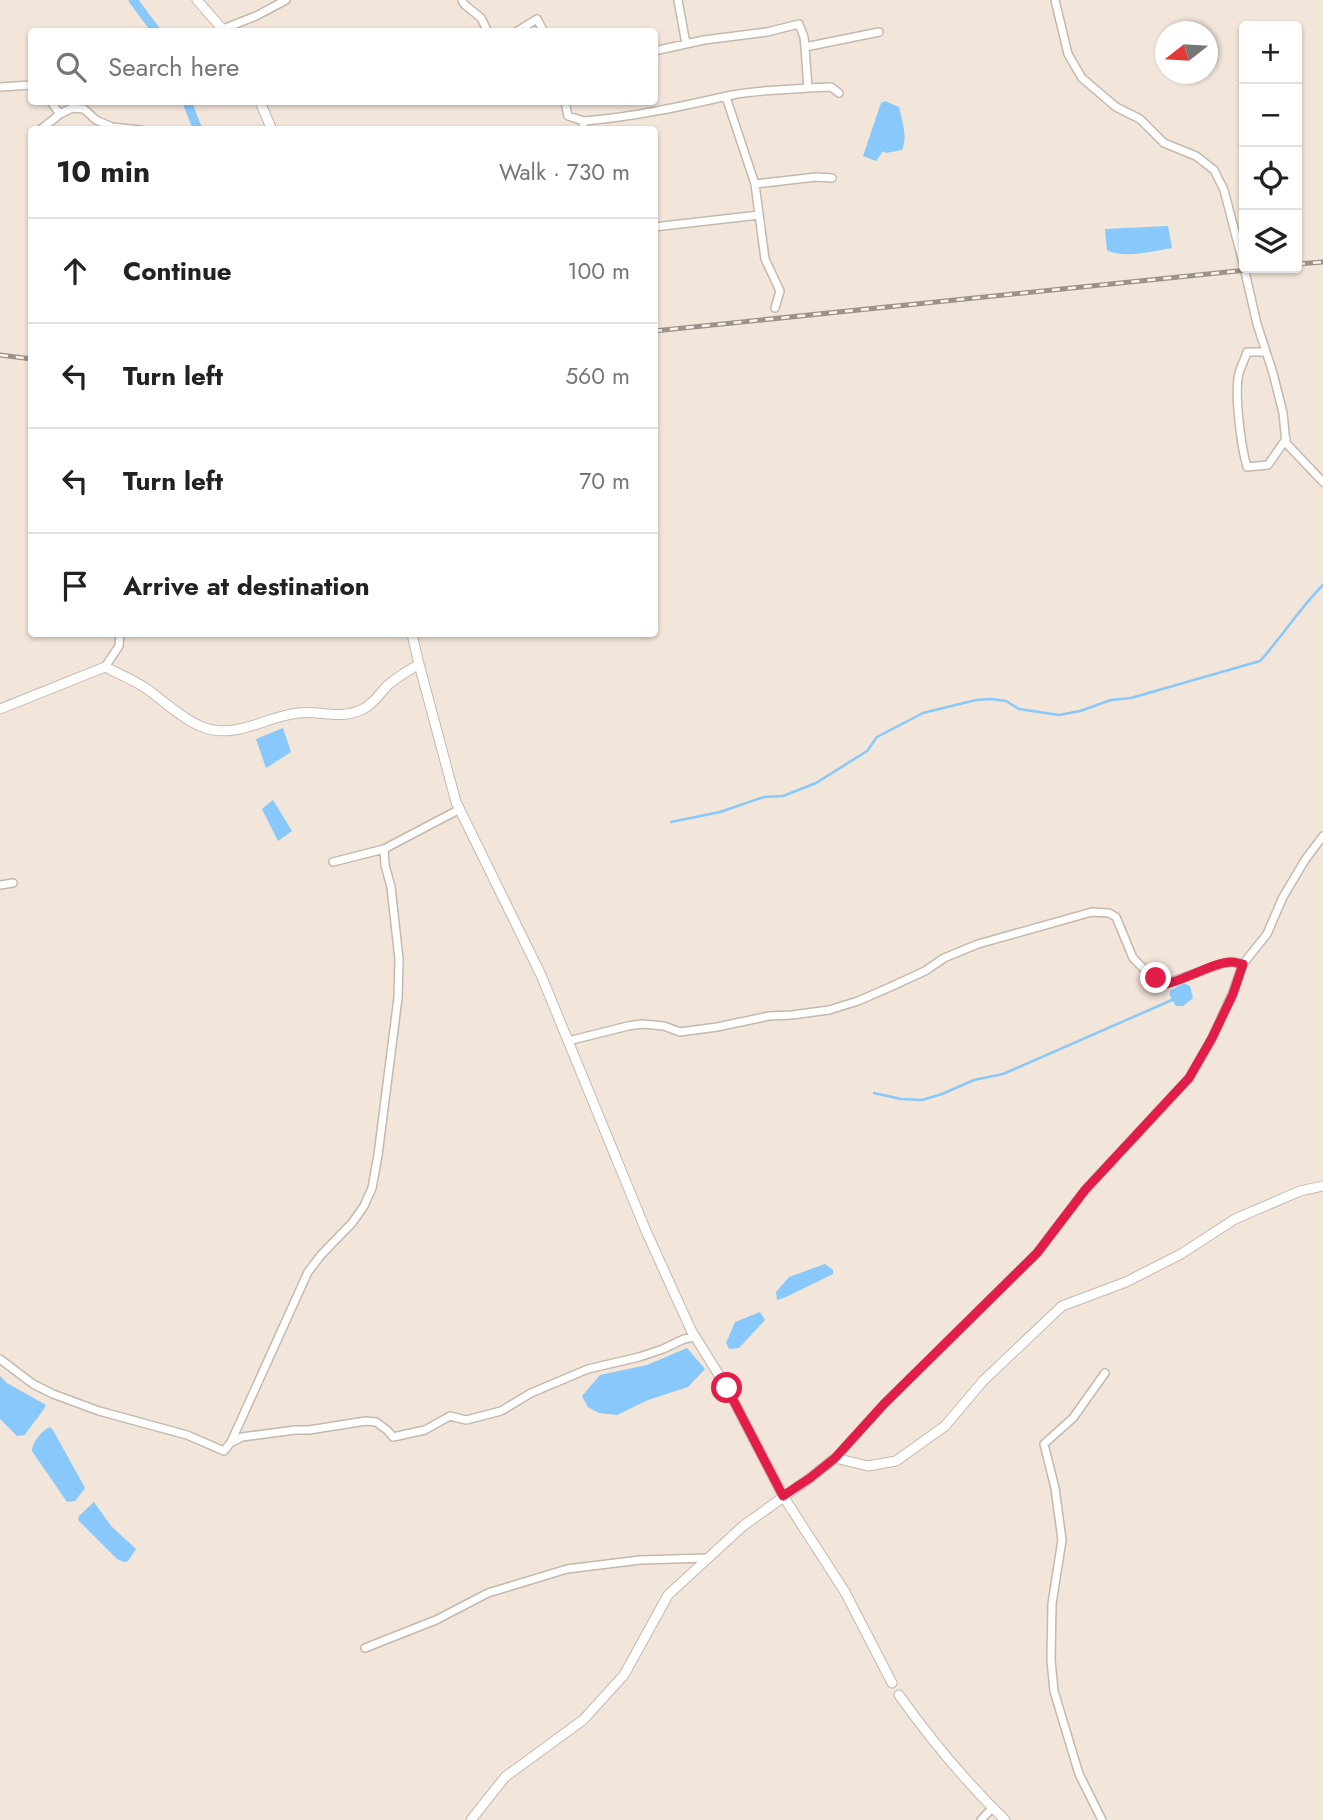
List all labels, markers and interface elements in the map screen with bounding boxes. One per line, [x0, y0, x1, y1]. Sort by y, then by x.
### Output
north arrow [1155, 21, 1218, 84]
map controls [1239, 21, 1302, 273]
button: + [1239, 21, 1302, 84]
search box [28, 28, 658, 105]
icon: search [52, 48, 90, 86]
text: Search here [108, 48, 240, 86]
button: − [1239, 84, 1302, 147]
button: locate [1239, 147, 1302, 210]
text: 10 min [56, 150, 150, 193]
text: Walk · 730 m [499, 155, 630, 189]
button: layers [1239, 210, 1302, 273]
icon: ahead [56, 252, 94, 290]
text: Continue [123, 252, 232, 290]
text: 100 m [567, 254, 630, 288]
icon: left [56, 357, 94, 395]
text: Turn left [123, 357, 223, 395]
text: 560 m [565, 359, 630, 393]
icon: left [56, 462, 94, 500]
text: Turn left [123, 462, 223, 500]
text: 70 m [579, 464, 630, 498]
icon: arrive [56, 567, 94, 605]
text: Arrive at destination [123, 567, 370, 605]
route end [1140, 962, 1171, 993]
route start [711, 1372, 742, 1403]

